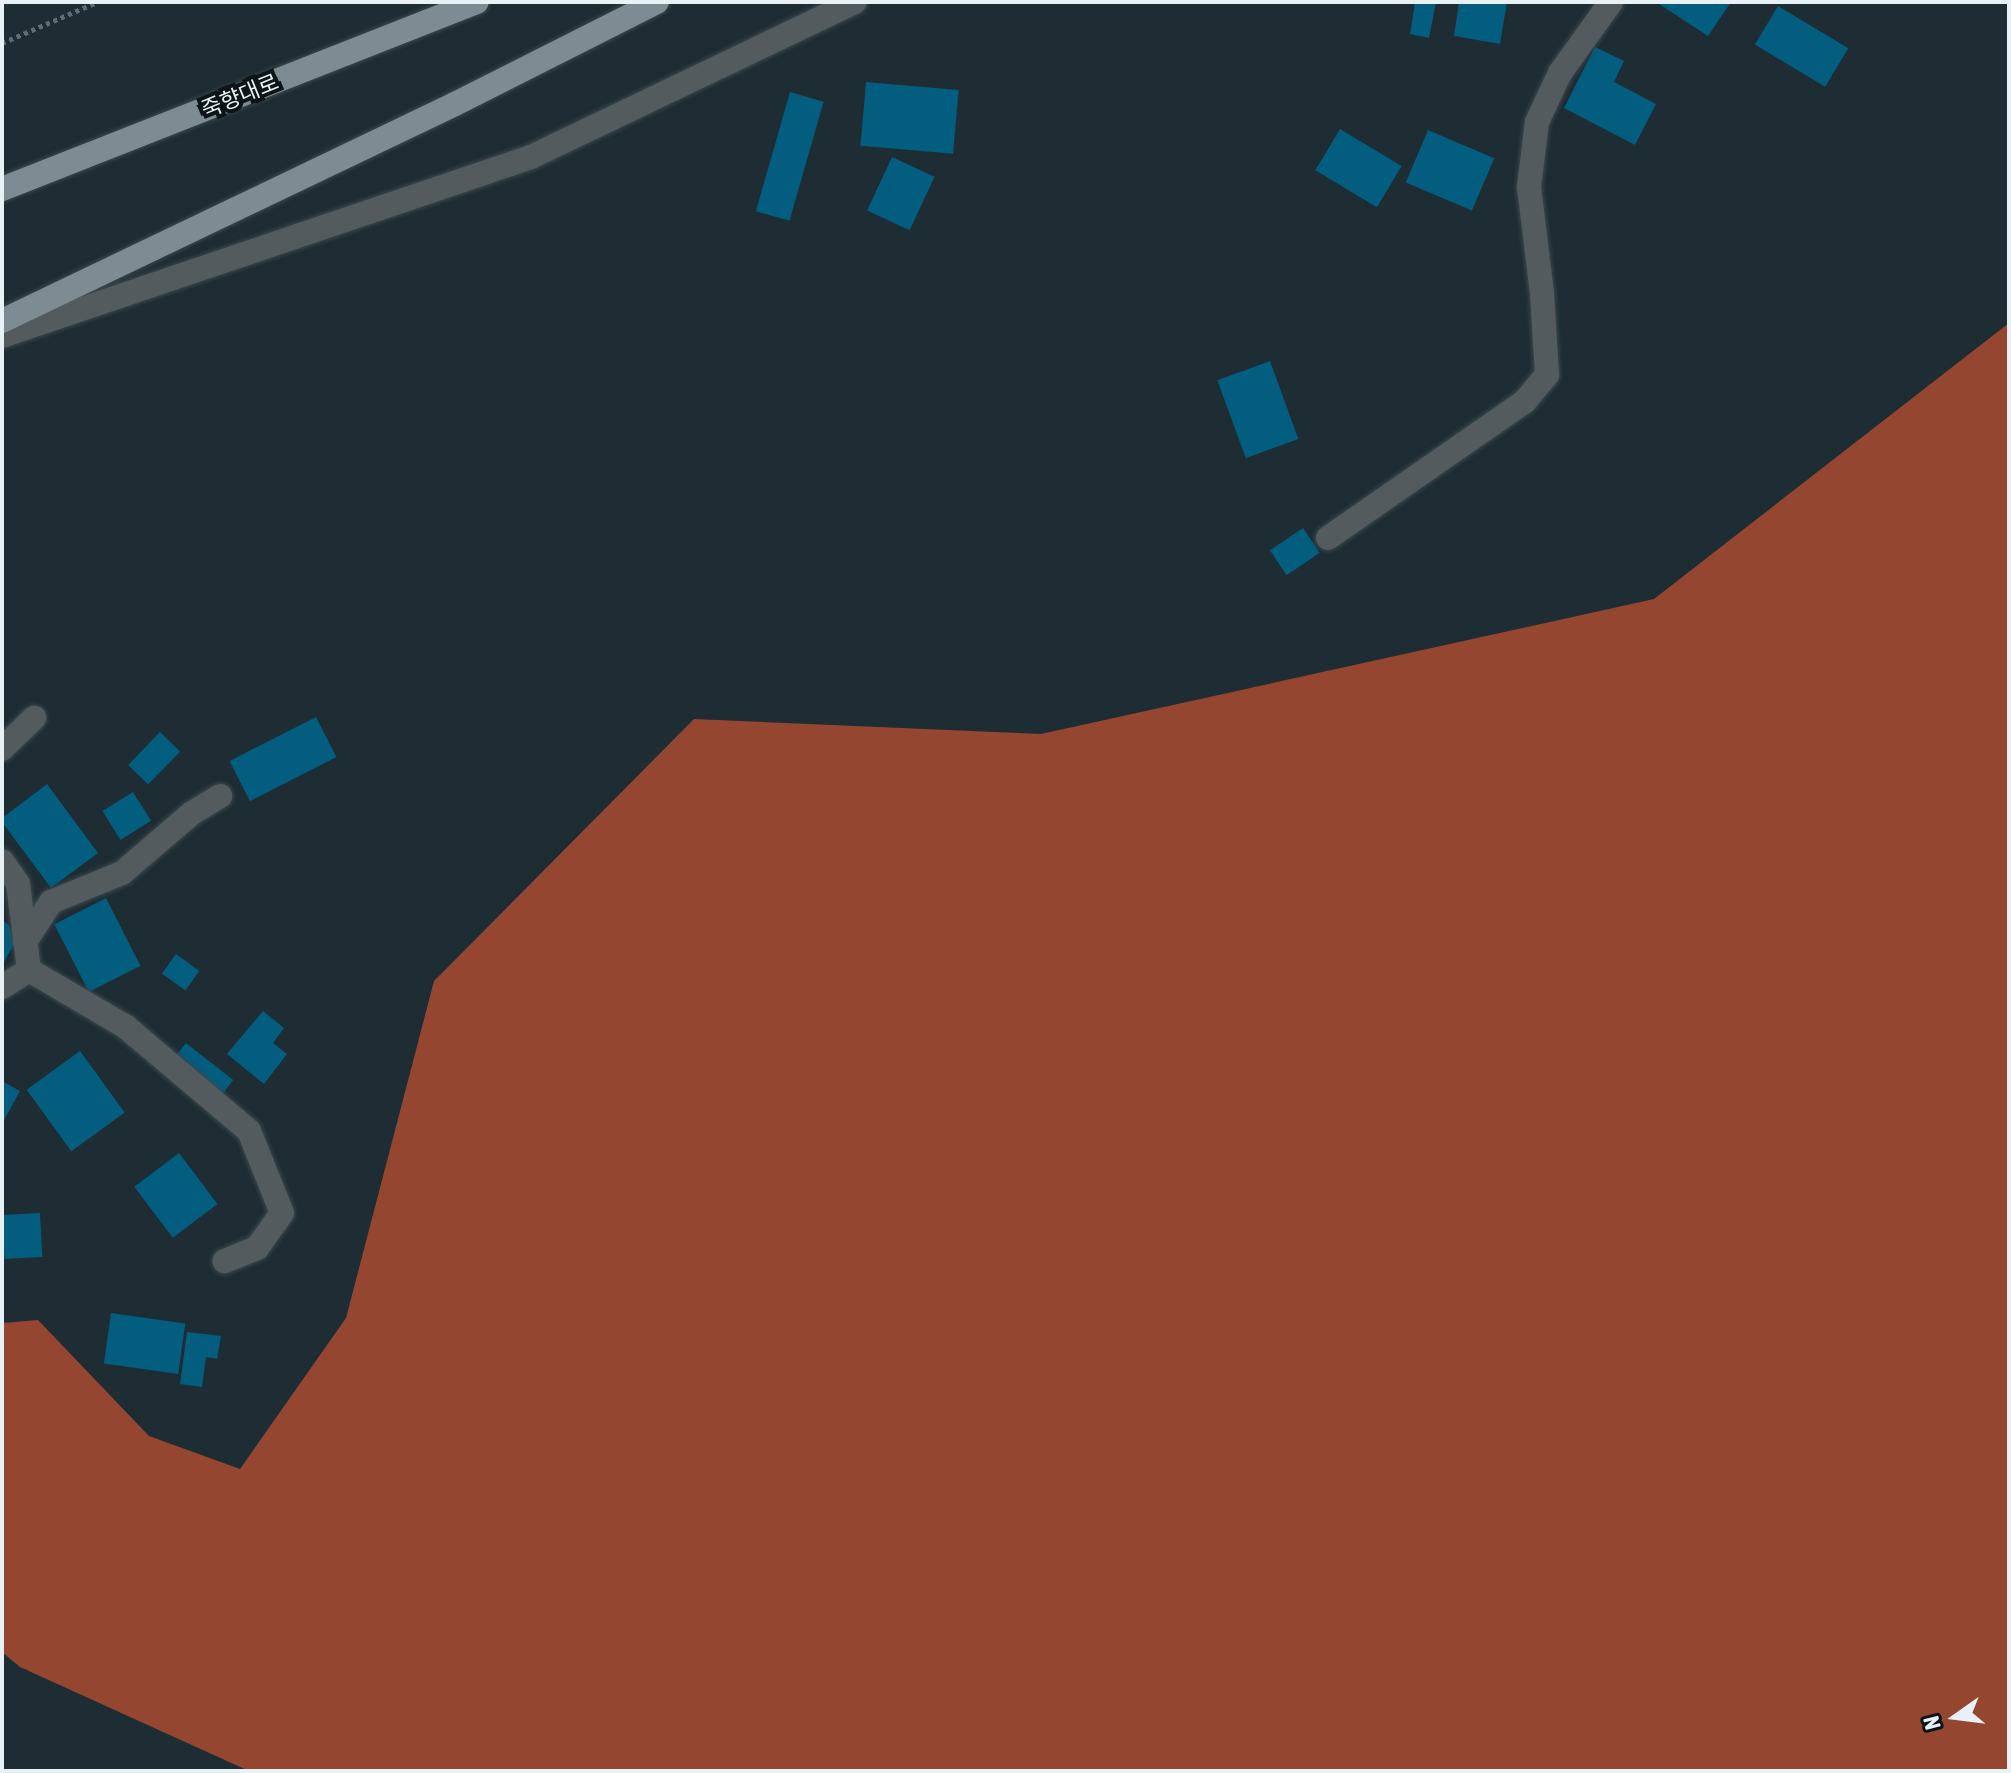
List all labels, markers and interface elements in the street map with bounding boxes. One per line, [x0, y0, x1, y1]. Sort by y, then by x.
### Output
street label: 죽향대로 [198, 69, 282, 123]
north arrow [1915, 1677, 1995, 1757]
text: N [1918, 1713, 1946, 1732]

